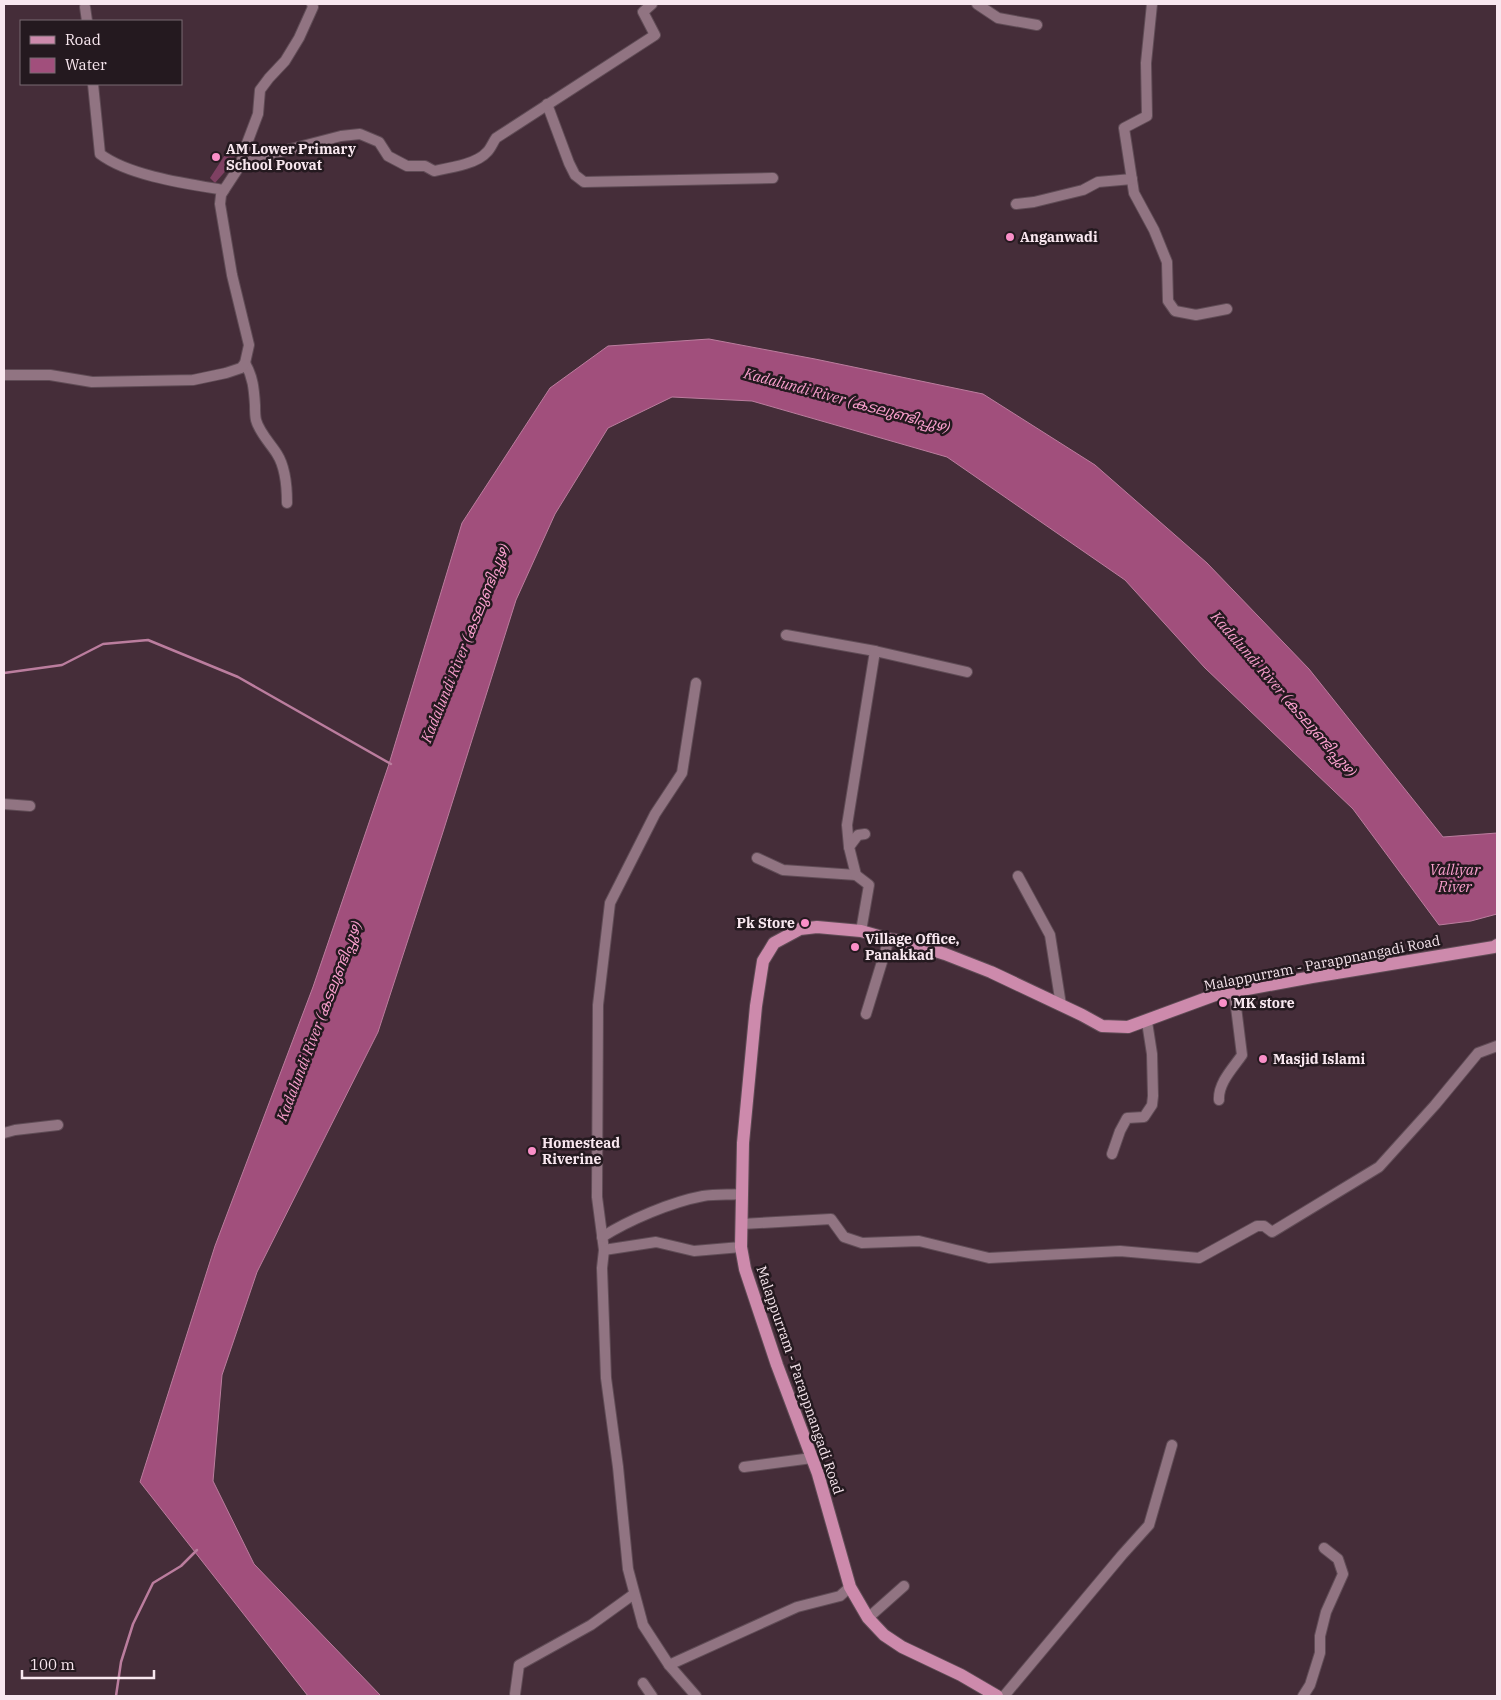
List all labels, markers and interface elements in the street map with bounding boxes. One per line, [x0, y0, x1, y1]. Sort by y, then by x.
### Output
legend [20, 20, 182, 85]
text: Road [65, 30, 101, 49]
text: Water [65, 55, 107, 74]
place label: AM Lower Primary School Poovat [226, 140, 356, 174]
marker: AM Lower Primary School Poovat [210, 151, 222, 163]
place label: Anganwadi [1020, 228, 1098, 246]
marker: Anganwadi [1004, 231, 1016, 243]
water label: Kadalundi River (കടലുണ്ടിപ്പുഴ) [741, 363, 953, 438]
water label: Kadalundi River (കടലുണ്ടിപ്പുഴ) [416, 540, 515, 746]
water label: Kadalundi River (കടലുണ്ടിപ്പുഴ) [1206, 607, 1361, 782]
water label: Valliyar River [1430, 860, 1481, 896]
place label: Pk Store [737, 914, 795, 932]
marker: Pk Store [799, 917, 811, 929]
water label: Kadalundi River (കടലുണ്ടിപ്പുഴ) [272, 918, 367, 1125]
place label: Village Office, Panakkad [865, 930, 960, 964]
street label: Malappurram - Parappnangadi Road [1202, 931, 1442, 995]
marker: Village Office, Panakkad [849, 941, 861, 953]
place label: MK store [1233, 994, 1295, 1012]
marker: MK store [1217, 997, 1229, 1009]
place label: Masjid Islami [1273, 1050, 1366, 1068]
marker: Masjid Islami [1257, 1053, 1269, 1065]
place label: Homestead Riverine [542, 1134, 620, 1168]
marker: Homestead Riverine [526, 1145, 538, 1157]
street label: Malappurram - Parappnangadi Road [752, 1263, 848, 1497]
scale bar [22, 1648, 155, 1680]
text: 100 m [30, 1655, 75, 1674]

